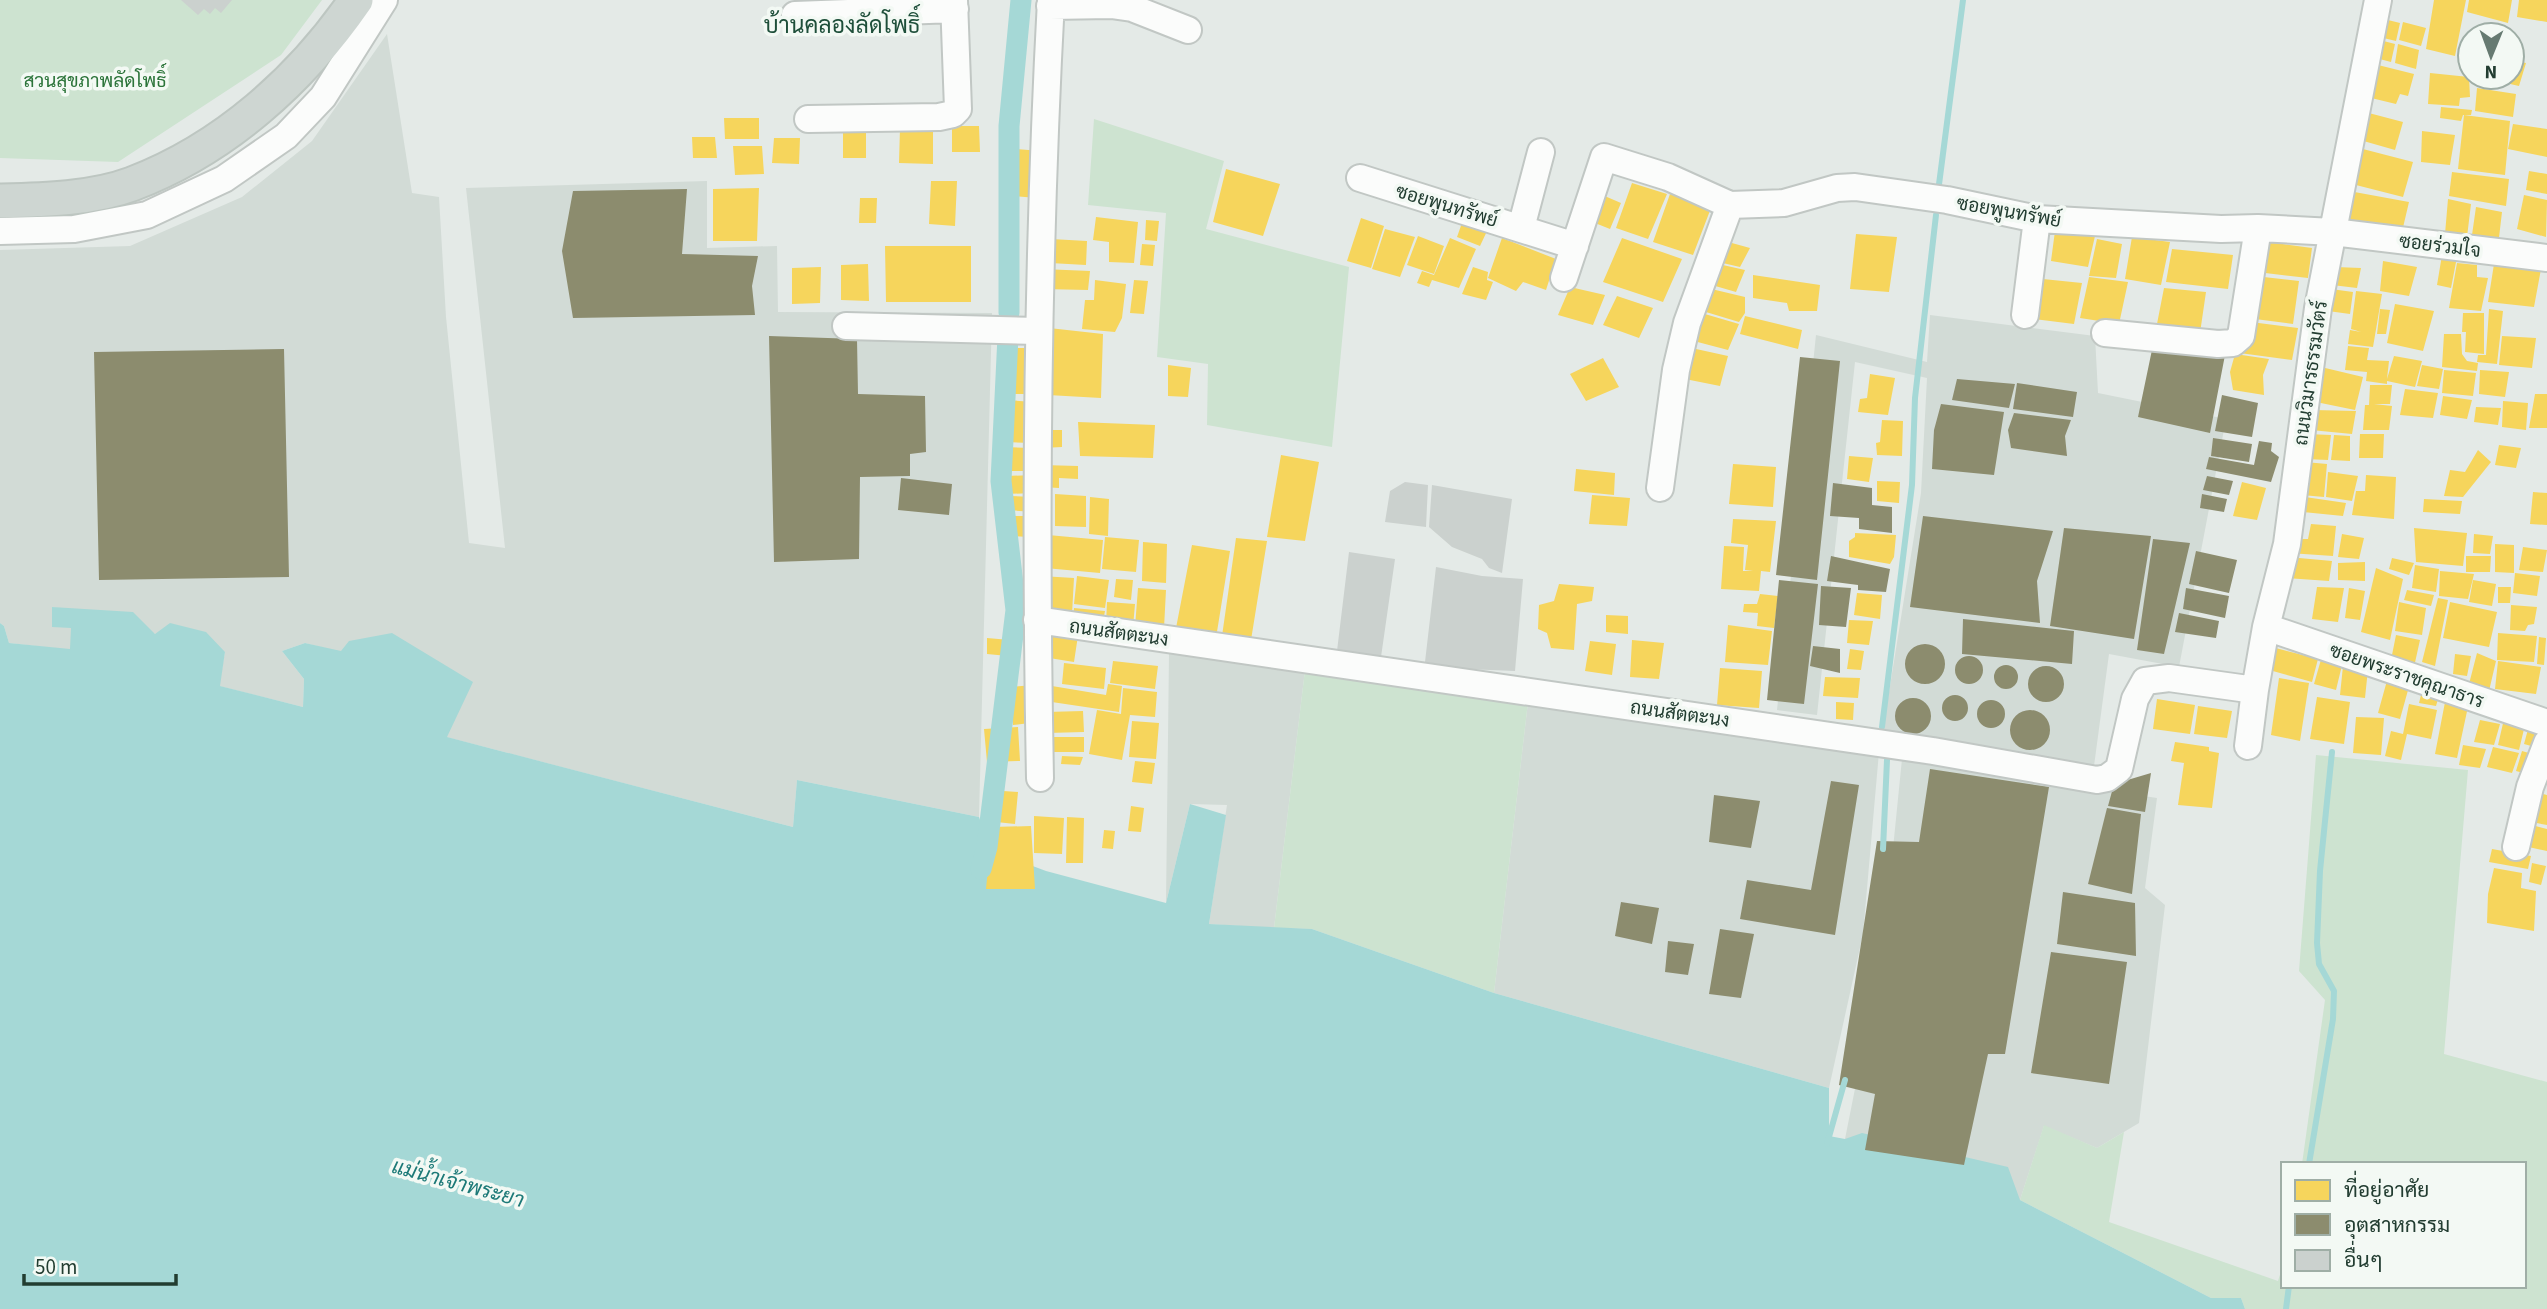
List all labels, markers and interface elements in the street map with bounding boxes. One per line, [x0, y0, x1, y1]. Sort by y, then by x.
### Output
district label: บ้านคลองลัดโพธิ์ [764, 3, 920, 42]
north arrow [2456, 21, 2526, 91]
text: N [2484, 58, 2497, 85]
park label: สวนสุขภาพลัดโพธิ์ [23, 62, 167, 95]
street label: ซอยพูนทรัพย์ [1392, 178, 1501, 235]
street label: ซอยพูนทรัพย์ [1954, 190, 2063, 235]
street label: ซอยร่วมใจ [2397, 228, 2482, 265]
street label: ถนนวิมารธรรมวัตร์ [2288, 299, 2335, 447]
street label: ถนนสัตตะนง [1067, 613, 1170, 654]
street label: ซอยพระราชคุณาธาร [2326, 637, 2487, 716]
street label: ถนนสัตตะนง [1628, 694, 1731, 735]
water label: แม่น้ำเจ้าพระยา [389, 1148, 528, 1215]
legend [2281, 1162, 2526, 1288]
text: ที่อยู่อาศัย [2344, 1170, 2429, 1205]
text: อุตสาหกรรม [2344, 1210, 2450, 1240]
text: อื่นๆ [2344, 1240, 2383, 1275]
scale bar [24, 1242, 177, 1286]
text: 50 m [35, 1252, 77, 1282]

